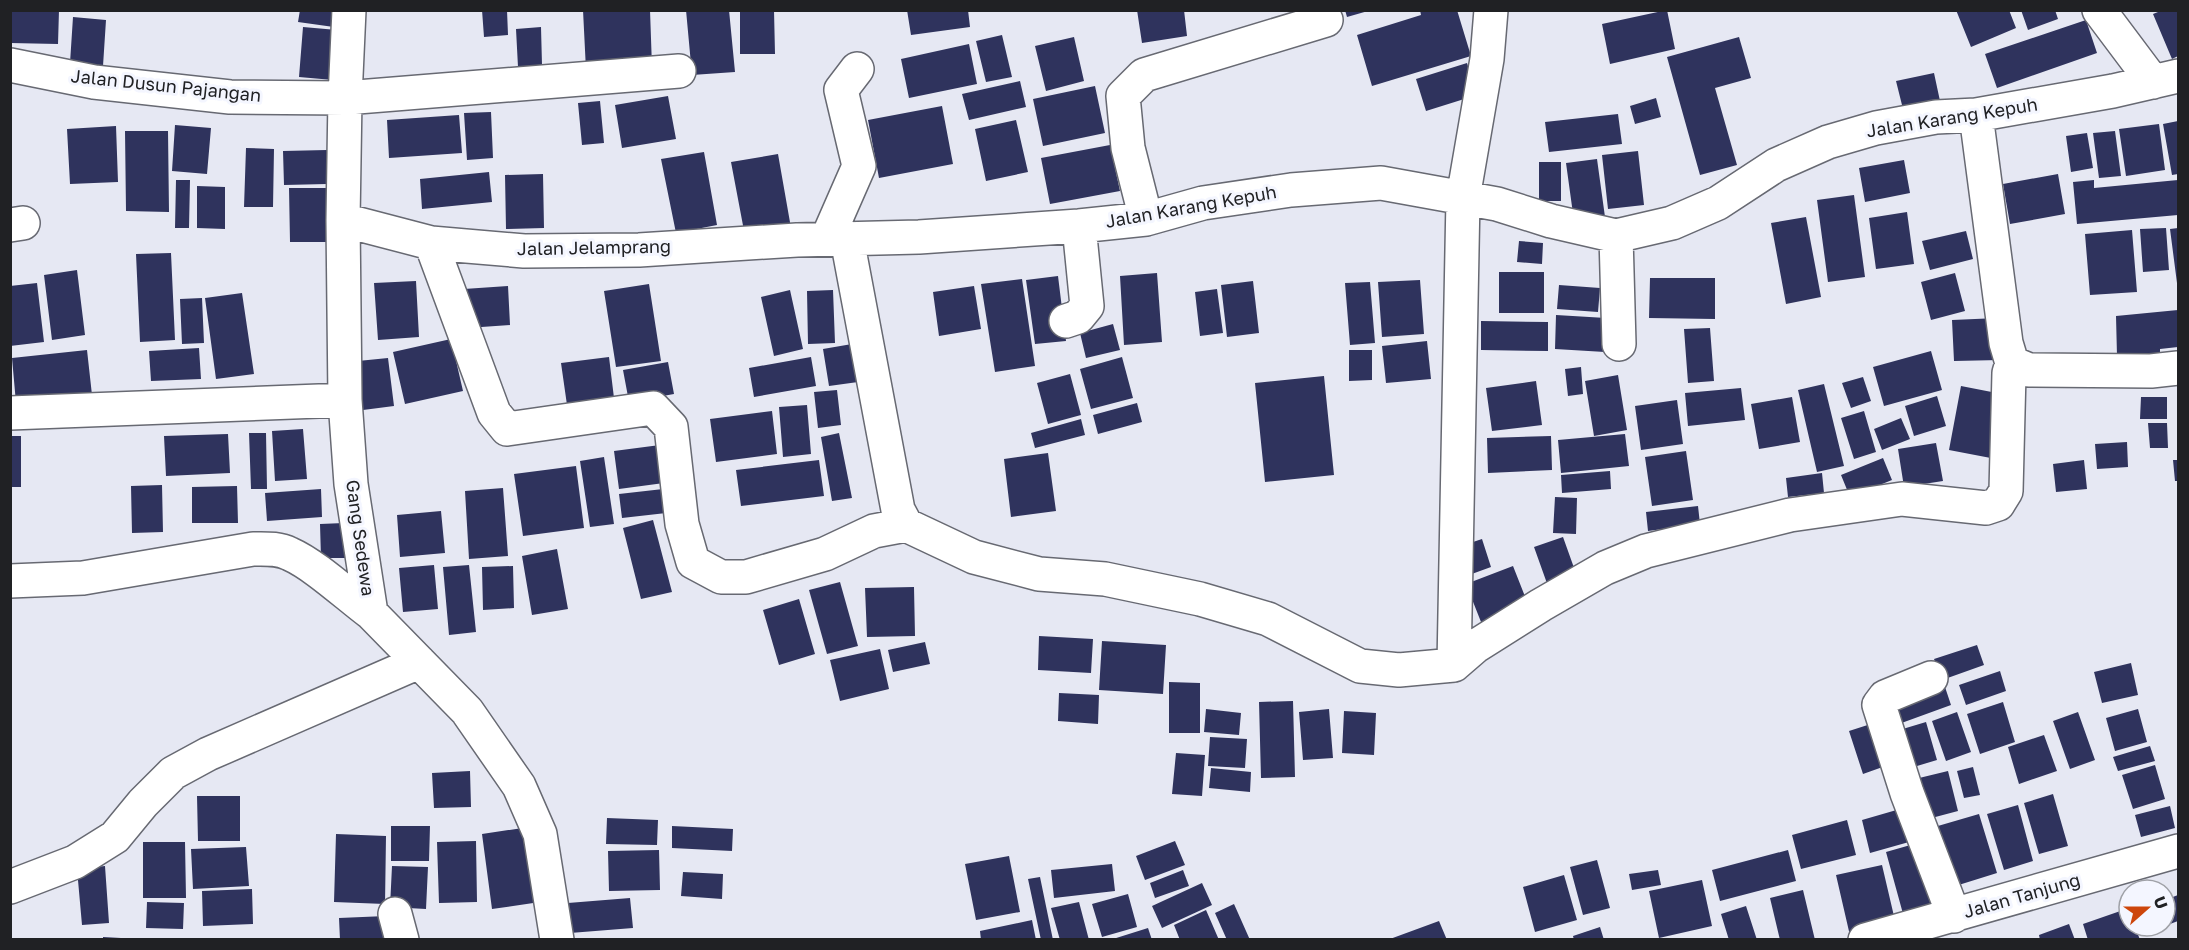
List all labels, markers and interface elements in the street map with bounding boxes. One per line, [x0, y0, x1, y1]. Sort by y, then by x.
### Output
street label: Jalan Dusun Pajangan [70, 64, 262, 106]
street label: Jalan Karang Kepuh [1865, 93, 2039, 141]
street label: Jalan Karang Kepuh [1104, 180, 1278, 232]
street label: Jalan Jelamprang [517, 235, 671, 259]
street label: Gang Sedewa [342, 478, 380, 597]
street label: Jalan Tanjung [1961, 868, 2083, 922]
north arrow [2117, 878, 2177, 938]
text: U [2150, 894, 2172, 912]

